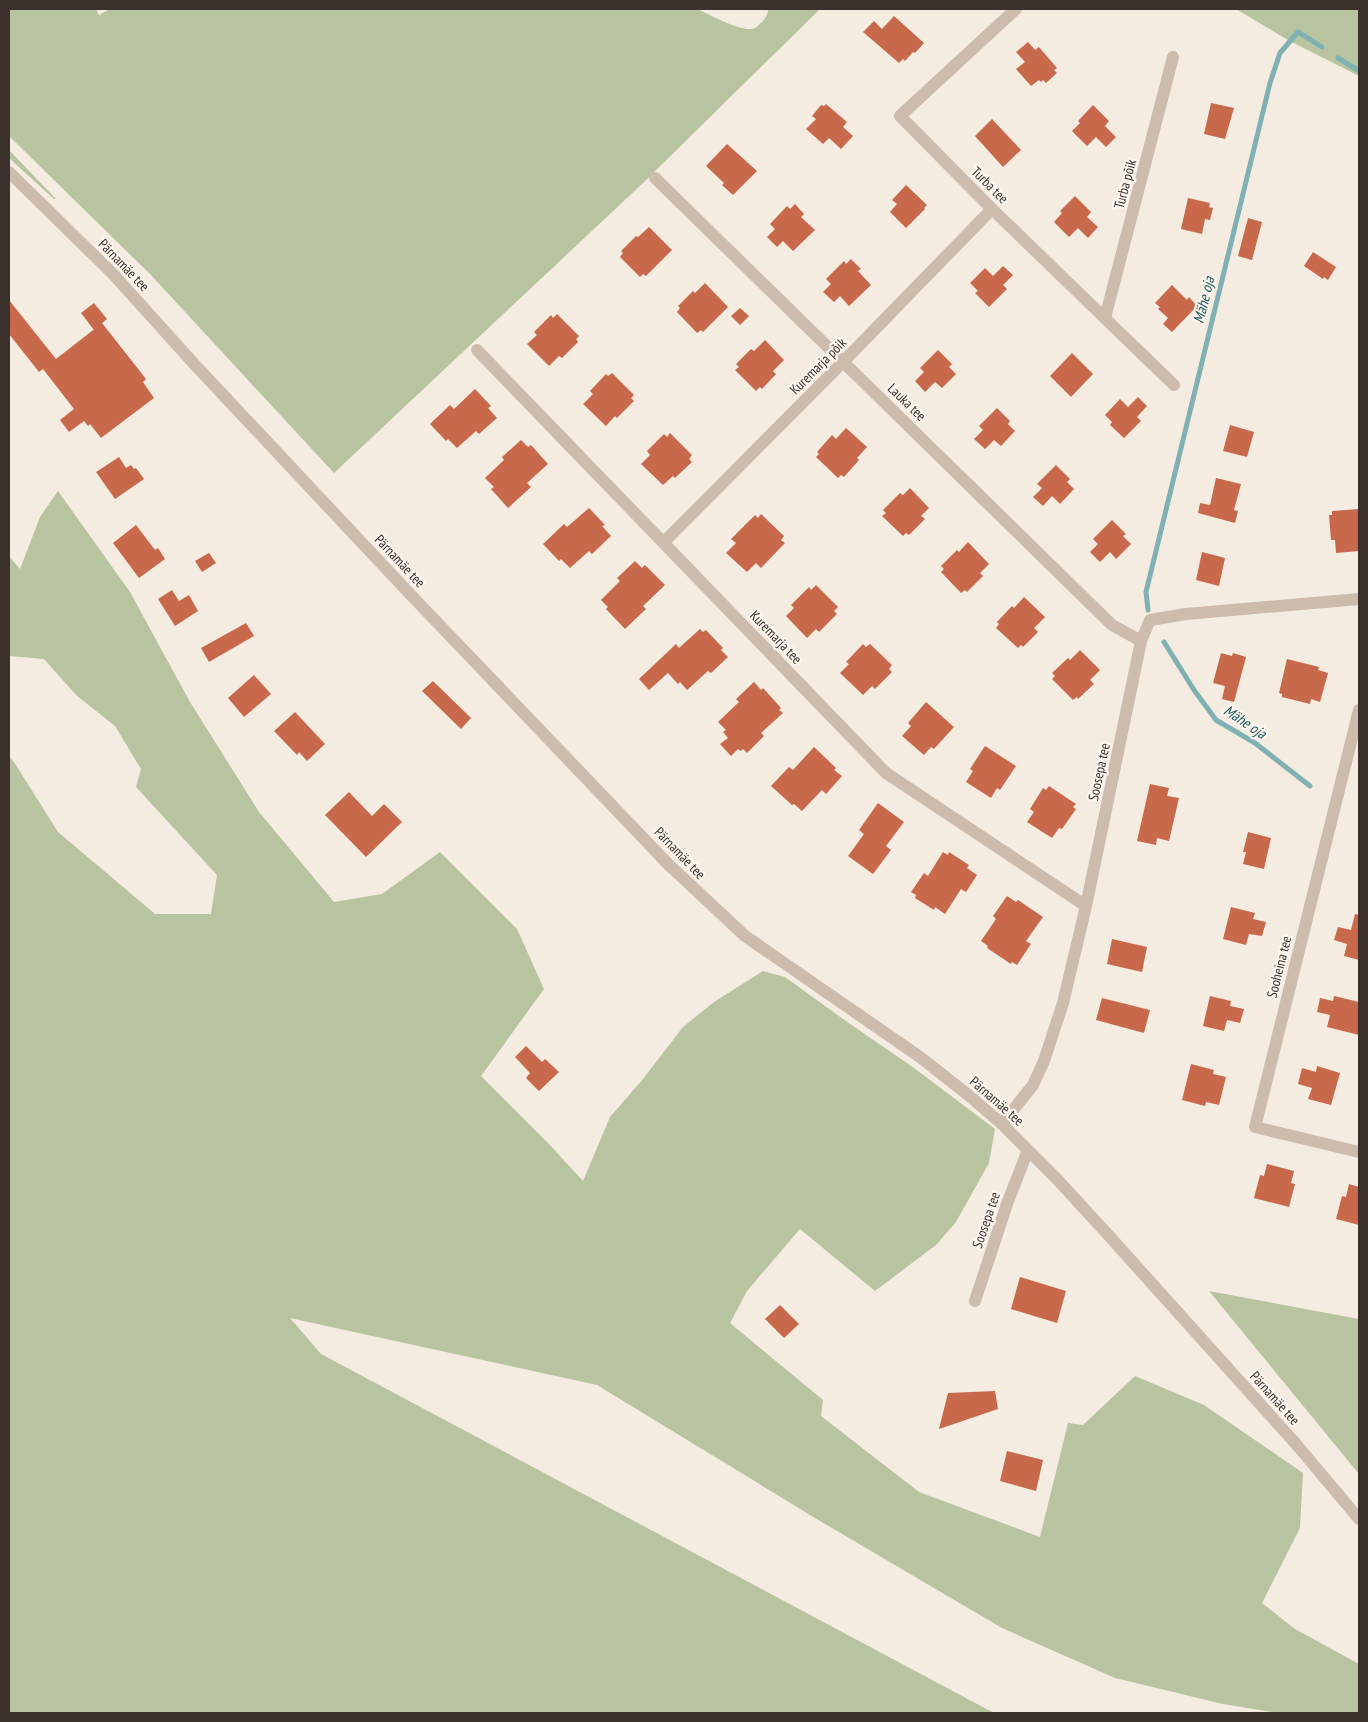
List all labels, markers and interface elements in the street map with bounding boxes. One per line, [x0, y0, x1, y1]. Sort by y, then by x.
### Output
street label: Turba põik [1110, 157, 1140, 211]
street label: Turba tee [968, 163, 1012, 207]
street label: Pärnamäe tee [95, 235, 154, 295]
water label: Mähe oja [1189, 274, 1219, 325]
street label: Kuremarja põik [786, 333, 851, 398]
street label: Lauka tee [884, 379, 930, 425]
street label: Pärnamäe tee [371, 531, 429, 591]
street label: Kuremarja tee [746, 606, 806, 668]
water label: Mähe oja [1220, 700, 1271, 743]
street label: Soosepa tee [1084, 741, 1114, 802]
street label: Pärnamäe tee [651, 823, 710, 883]
street label: Sooheina tee [1263, 934, 1295, 1000]
street label: Pärnamäe tee [966, 1073, 1028, 1130]
street label: Soosepa tee [968, 1189, 1004, 1251]
street label: Pärnamäe tee [1246, 1367, 1304, 1429]

